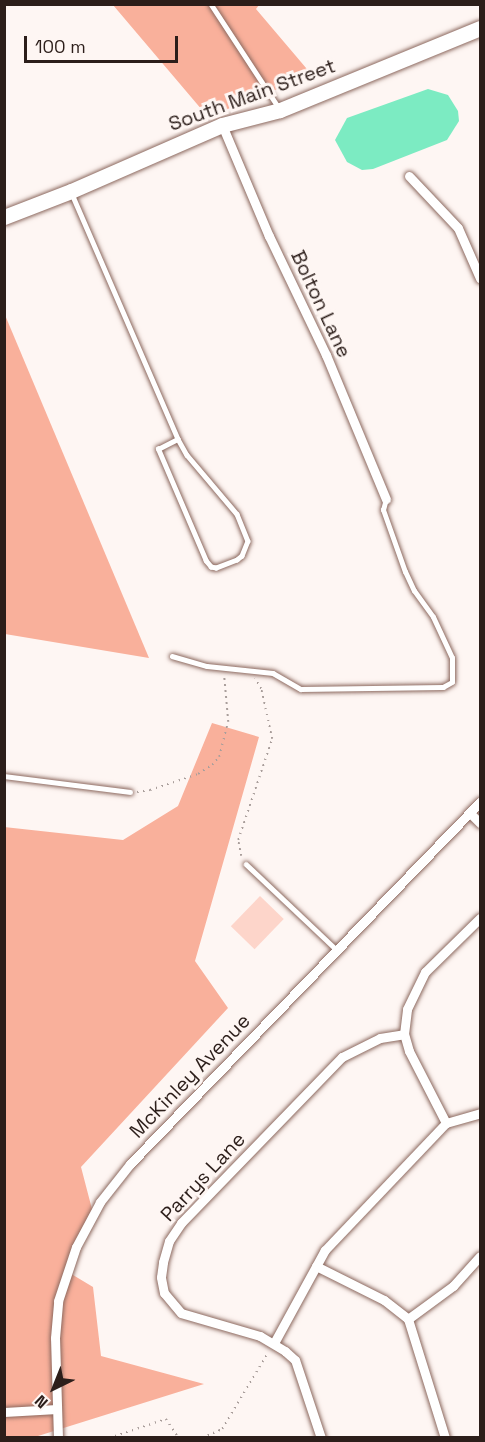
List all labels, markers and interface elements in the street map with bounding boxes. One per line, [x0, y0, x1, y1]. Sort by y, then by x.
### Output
scale bar [27, 24, 182, 62]
text: 100 m [35, 35, 86, 58]
street label: South Main Street [165, 54, 339, 136]
street label: Bolton Lane [286, 247, 356, 361]
street label: McKinley Avenue [125, 1009, 255, 1143]
street label: Parrys Lane [156, 1128, 250, 1226]
north arrow [24, 1358, 84, 1418]
text: N [30, 1390, 52, 1413]

